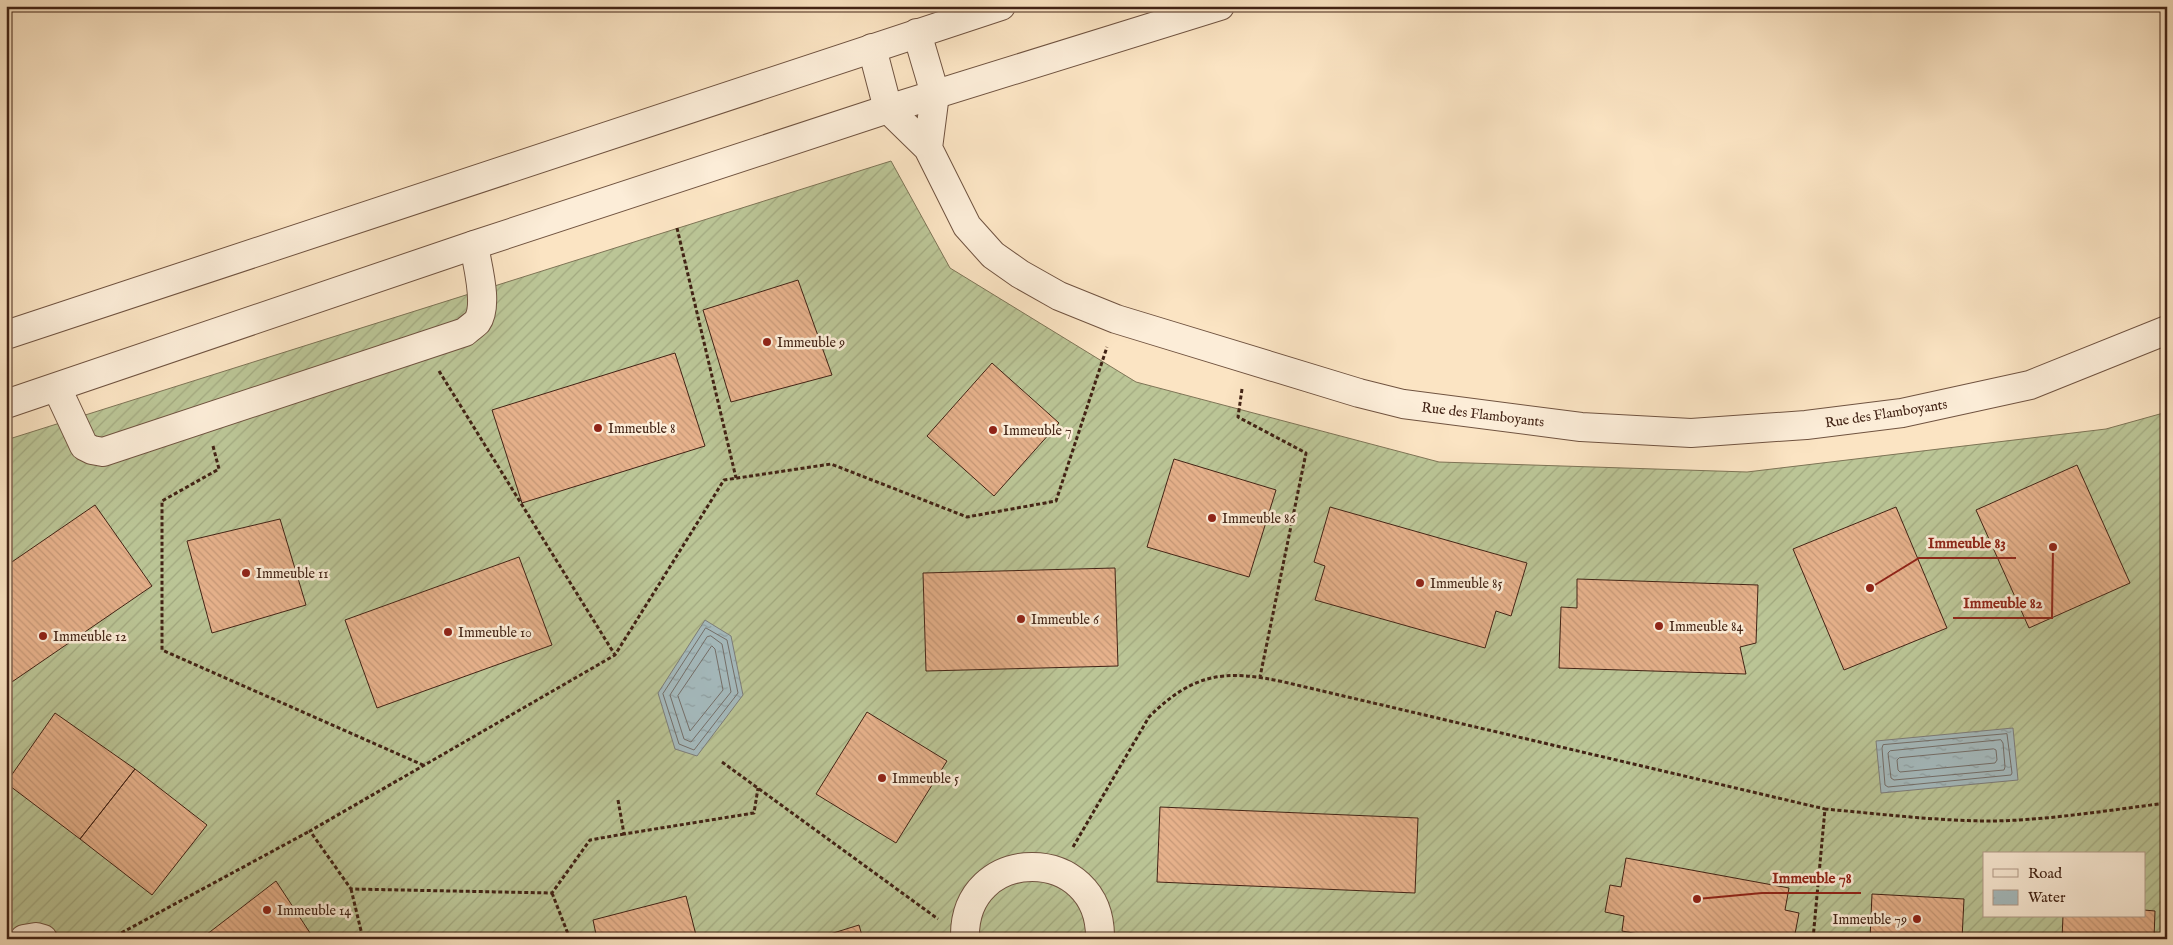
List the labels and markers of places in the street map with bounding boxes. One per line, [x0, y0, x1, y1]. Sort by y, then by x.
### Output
place label: Immeuble 9 [777, 334, 845, 352]
marker: Immeuble 9 [761, 336, 773, 348]
place label: Immeuble 8 [608, 420, 675, 438]
marker: Immeuble 8 [592, 422, 604, 434]
place label: Immeuble 7 [1003, 422, 1072, 440]
marker: Immeuble 7 [987, 424, 999, 436]
place label: Immeuble 86 [1222, 510, 1296, 528]
marker: Immeuble 86 [1206, 512, 1218, 524]
callout: Immeuble 83 [1919, 528, 2016, 558]
place label: Immeuble 11 [256, 565, 328, 583]
marker: Immeuble 11 [240, 567, 252, 579]
place label: Immeuble 85 [1430, 575, 1503, 593]
marker: Immeuble 85 [1414, 577, 1426, 589]
callout: Immeuble 82 [1953, 588, 2052, 618]
place label: Immeuble 6 [1031, 611, 1100, 629]
marker: Immeuble 6 [1015, 613, 1027, 625]
place label: Immeuble 84 [1669, 618, 1743, 636]
marker: Immeuble 84 [1653, 620, 1665, 632]
place label: Immeuble 10 [458, 624, 532, 642]
marker: Immeuble 10 [442, 626, 454, 638]
place label: Immeuble 12 [53, 628, 127, 646]
marker: Immeuble 12 [37, 630, 49, 642]
place label: Immeuble 5 [892, 770, 959, 788]
marker: Immeuble 5 [876, 772, 888, 784]
callout: Immeuble 78 [1762, 863, 1861, 893]
place label: Immeuble 14 [277, 902, 351, 920]
marker: Immeuble 14 [261, 904, 273, 916]
place label: Immeuble 79 [1832, 911, 1907, 929]
marker: Immeuble 79 [1911, 913, 1923, 925]

